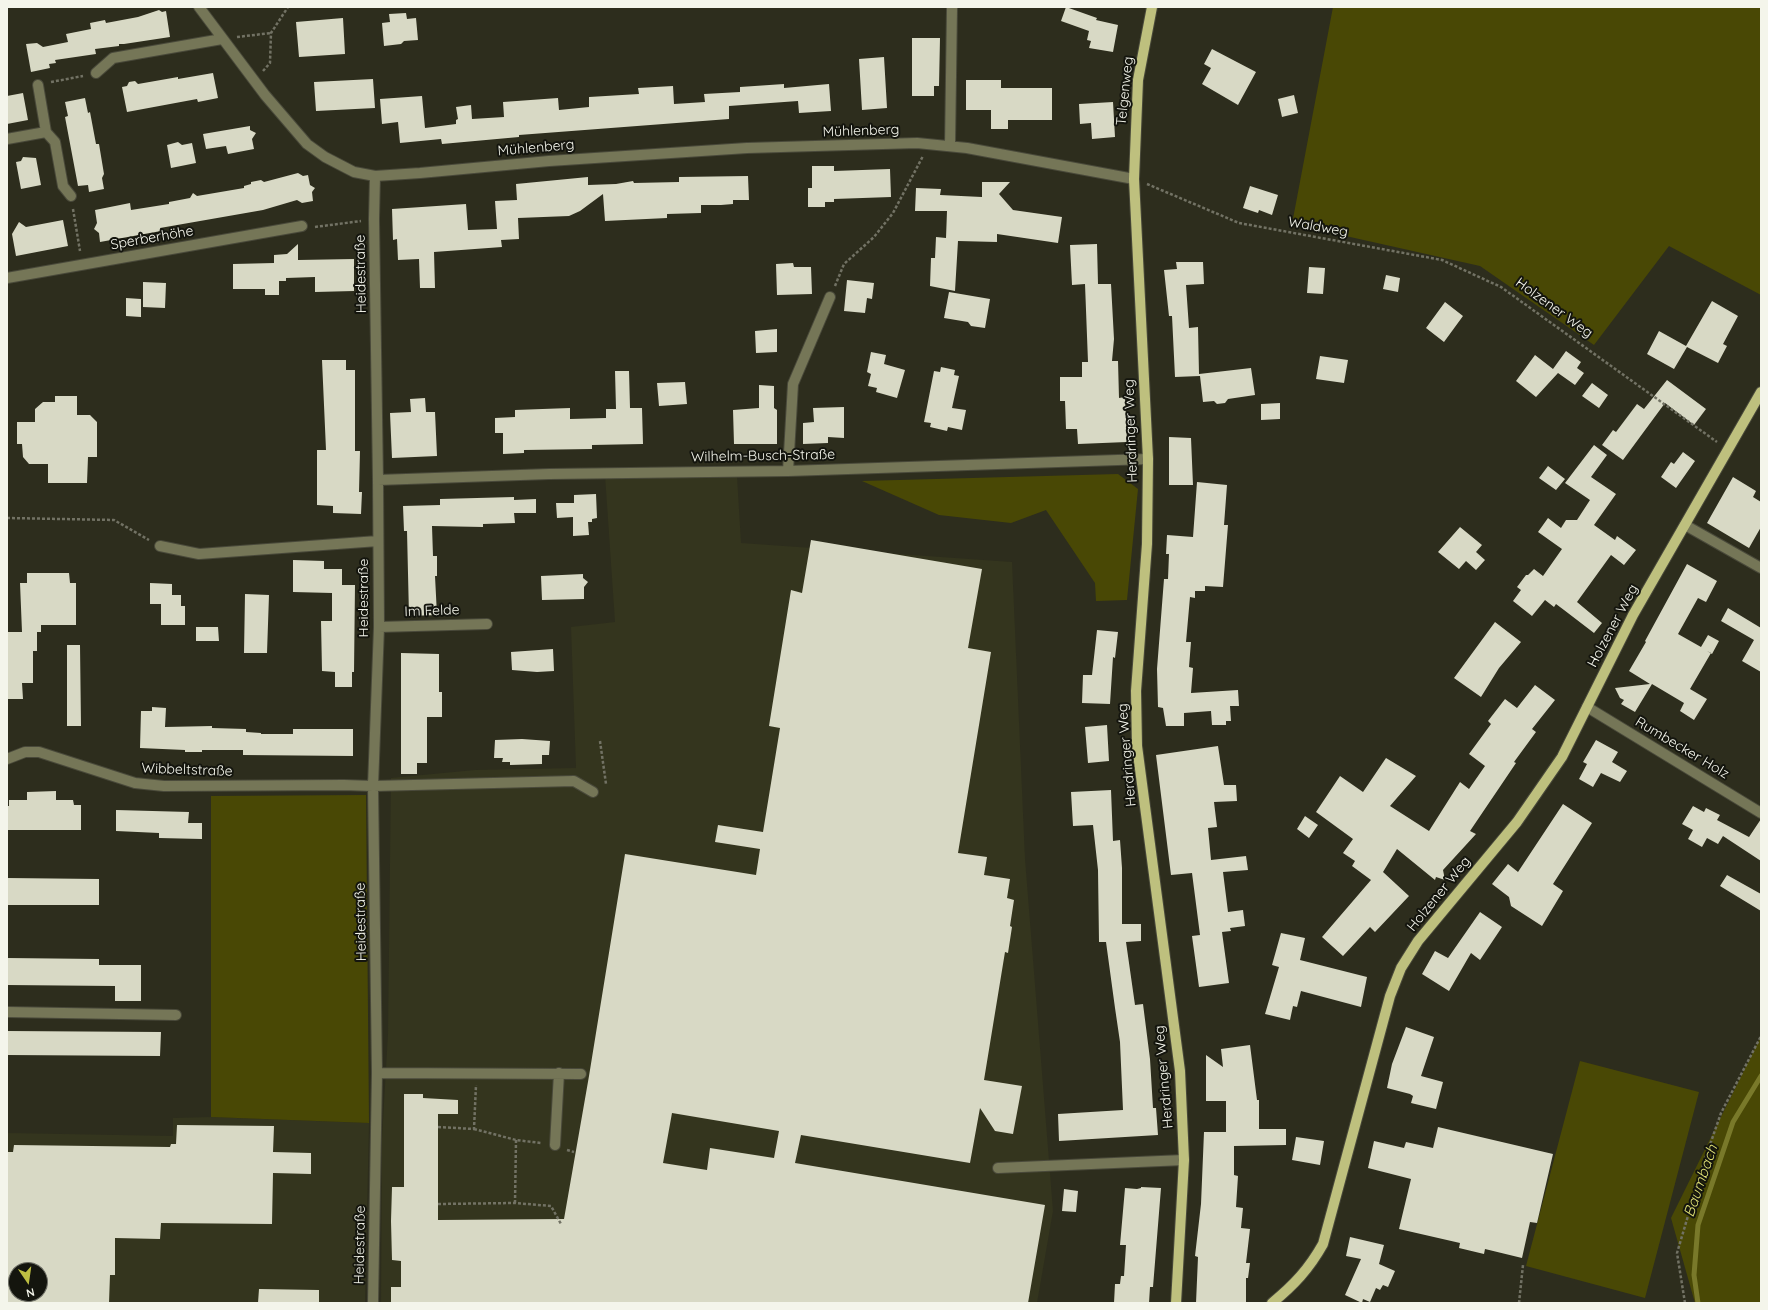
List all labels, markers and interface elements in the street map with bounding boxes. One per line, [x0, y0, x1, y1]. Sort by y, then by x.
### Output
street label: Telgenweg [1113, 56, 1137, 126]
street label: Mühlenberg [822, 121, 900, 141]
street label: Mühlenberg [497, 136, 575, 160]
street label: Waldweg [1287, 213, 1349, 241]
street label: Sperberhöhe [109, 222, 195, 254]
street label: Heidestraße [352, 234, 370, 314]
street label: Holzener Weg [1512, 274, 1596, 342]
street label: Herdringer Weg [1121, 379, 1141, 483]
street label: Wilhelm-Busch-Straße [691, 446, 835, 466]
street label: Heidestraße [356, 559, 372, 637]
street label: Holzener Weg [1584, 582, 1642, 670]
street label: Im Felde [404, 602, 460, 620]
street label: Herdringer Weg [1114, 703, 1140, 807]
street label: Rumbecker Holz [1632, 713, 1732, 783]
street label: Wibbeltstraße [141, 760, 233, 780]
street label: Holzener Weg [1404, 853, 1474, 935]
street label: Heidestraße [352, 882, 370, 962]
street label: Herdringer Weg [1151, 1025, 1177, 1129]
water label: Baumbach [1680, 1142, 1722, 1220]
street label: Heidestraße [351, 1205, 369, 1285]
north arrow [8, 1262, 48, 1302]
text: N [25, 1285, 36, 1300]

